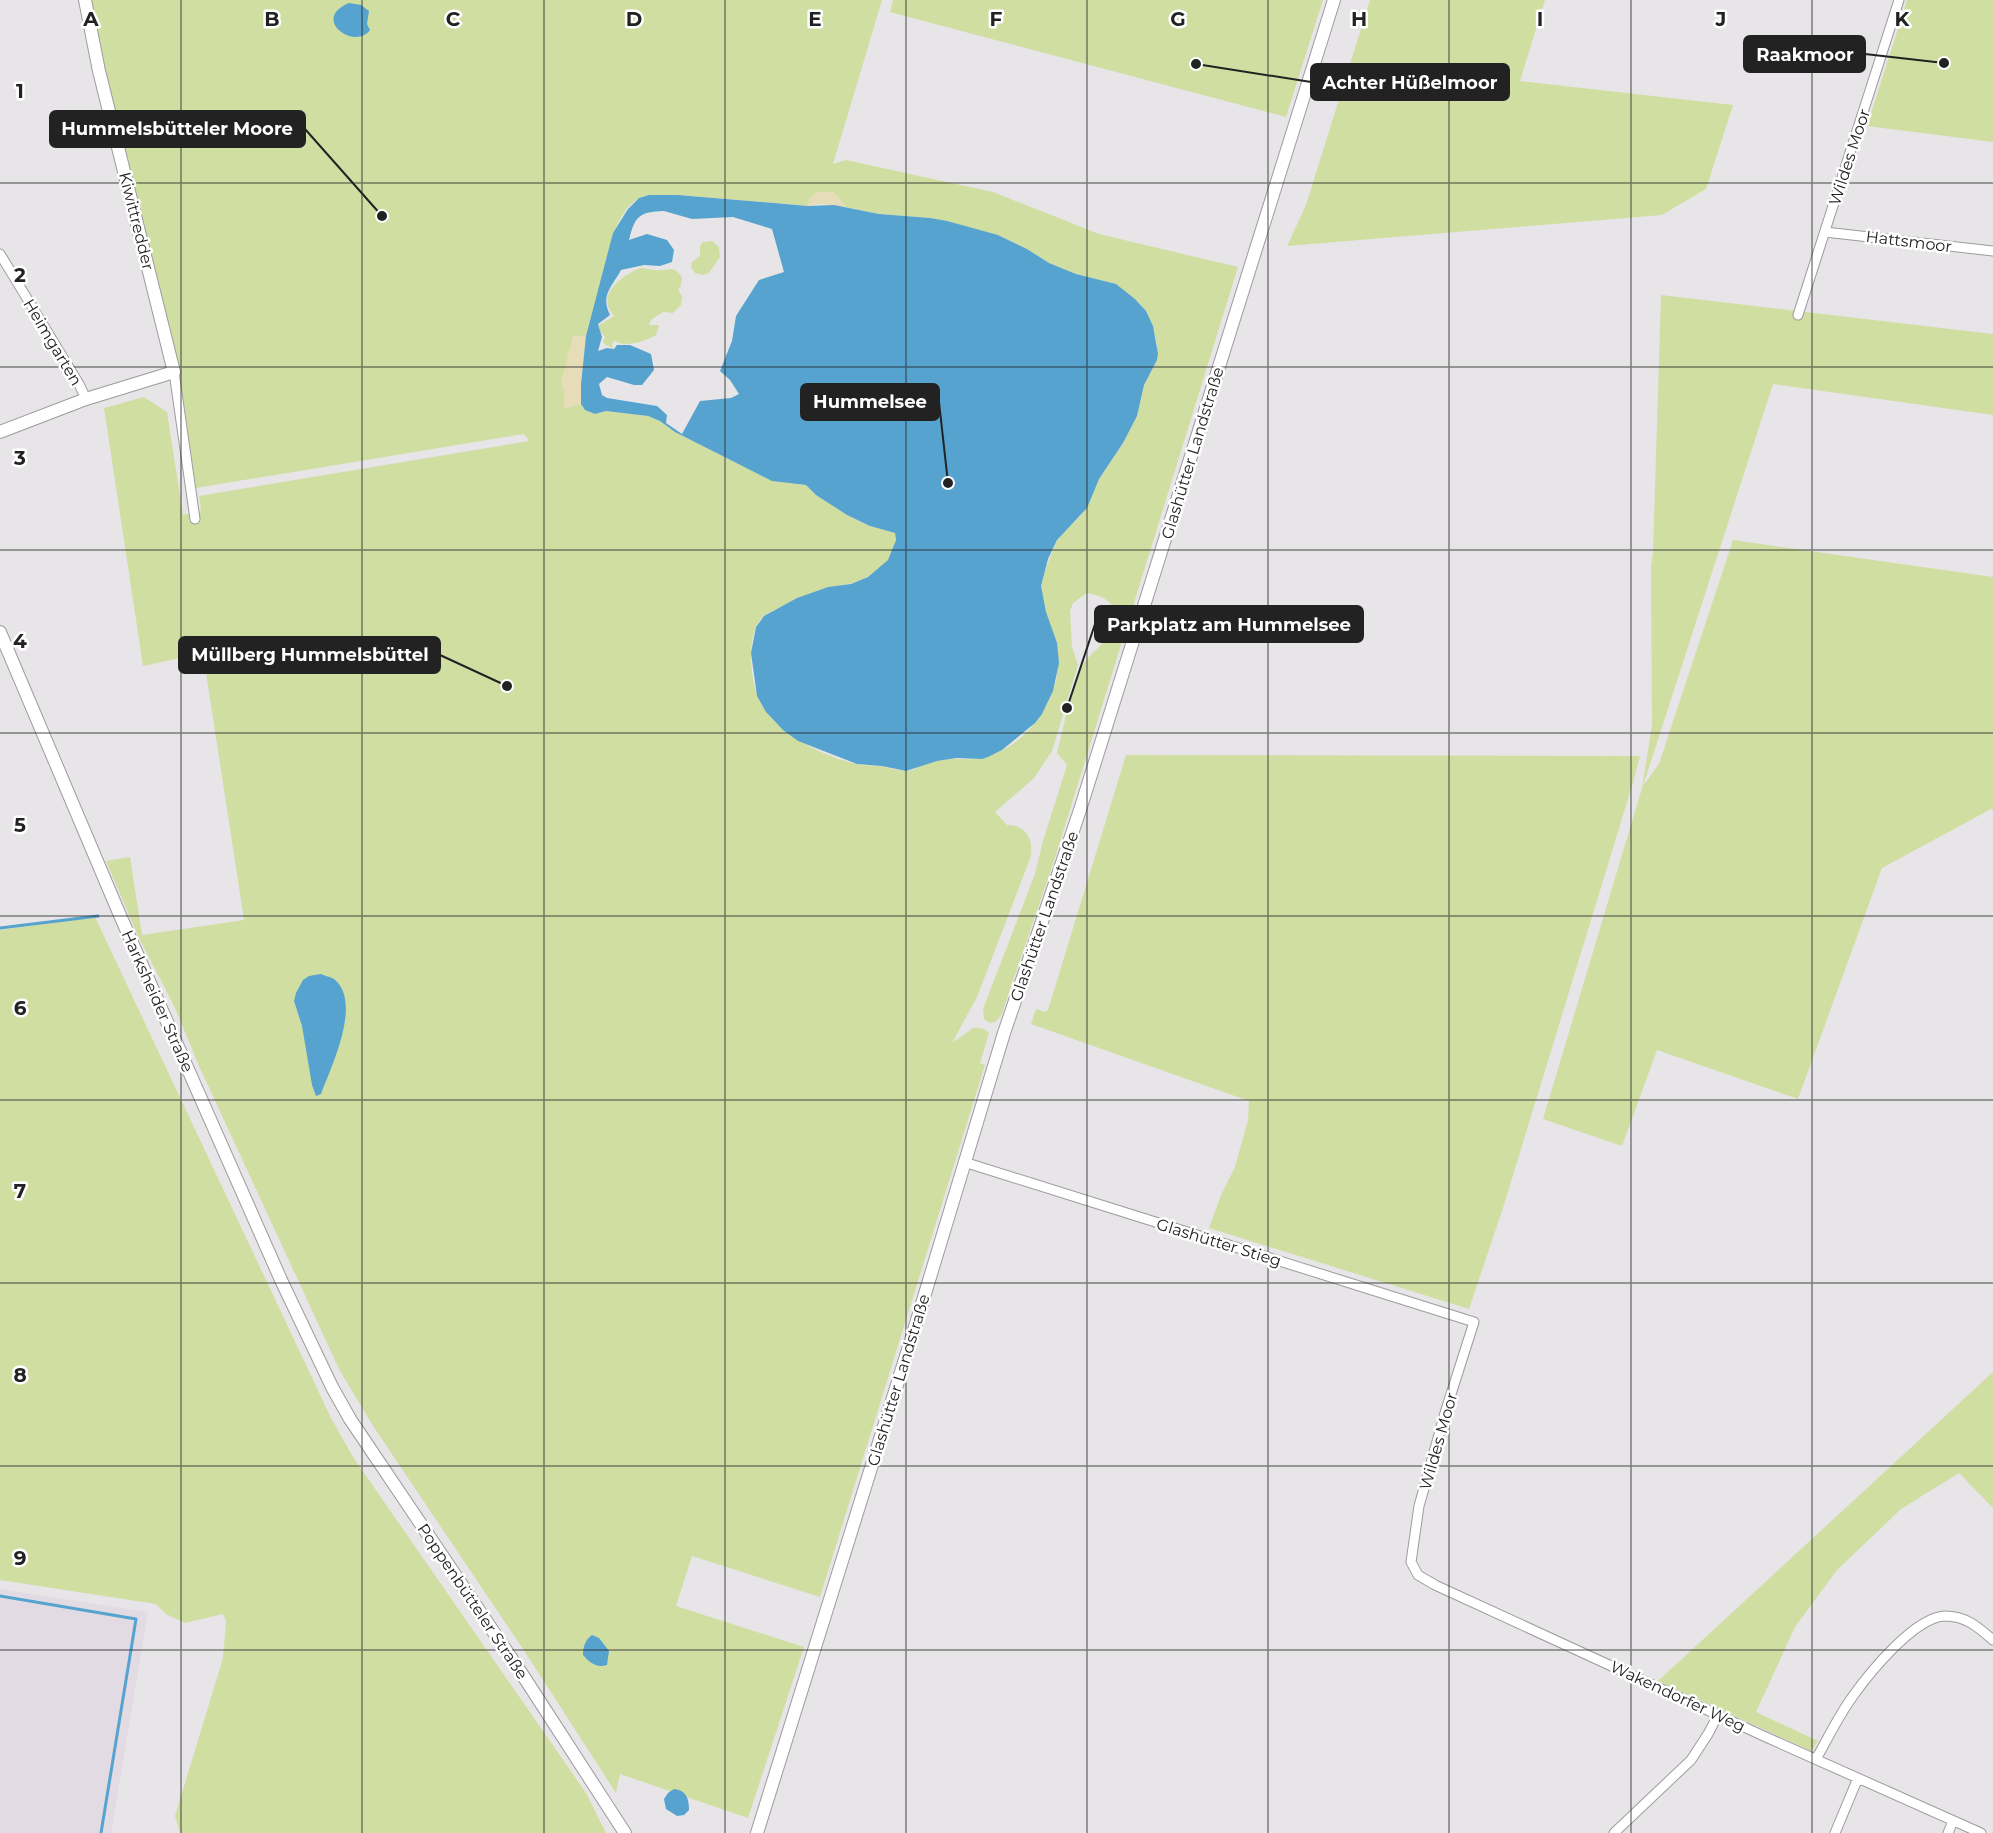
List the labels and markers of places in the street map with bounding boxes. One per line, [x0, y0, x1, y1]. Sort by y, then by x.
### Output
callout: Raakmoor [1744, 36, 1865, 72]
callout: Achter Hüßelmoor [1311, 64, 1509, 100]
callout: Hummelsbütteler Moore [50, 111, 305, 147]
callout: Hummelsee [801, 384, 939, 420]
callout: Parkplatz am Hummelsee [1095, 606, 1363, 642]
callout: Müllberg Hummelsbüttel [179, 637, 440, 673]

